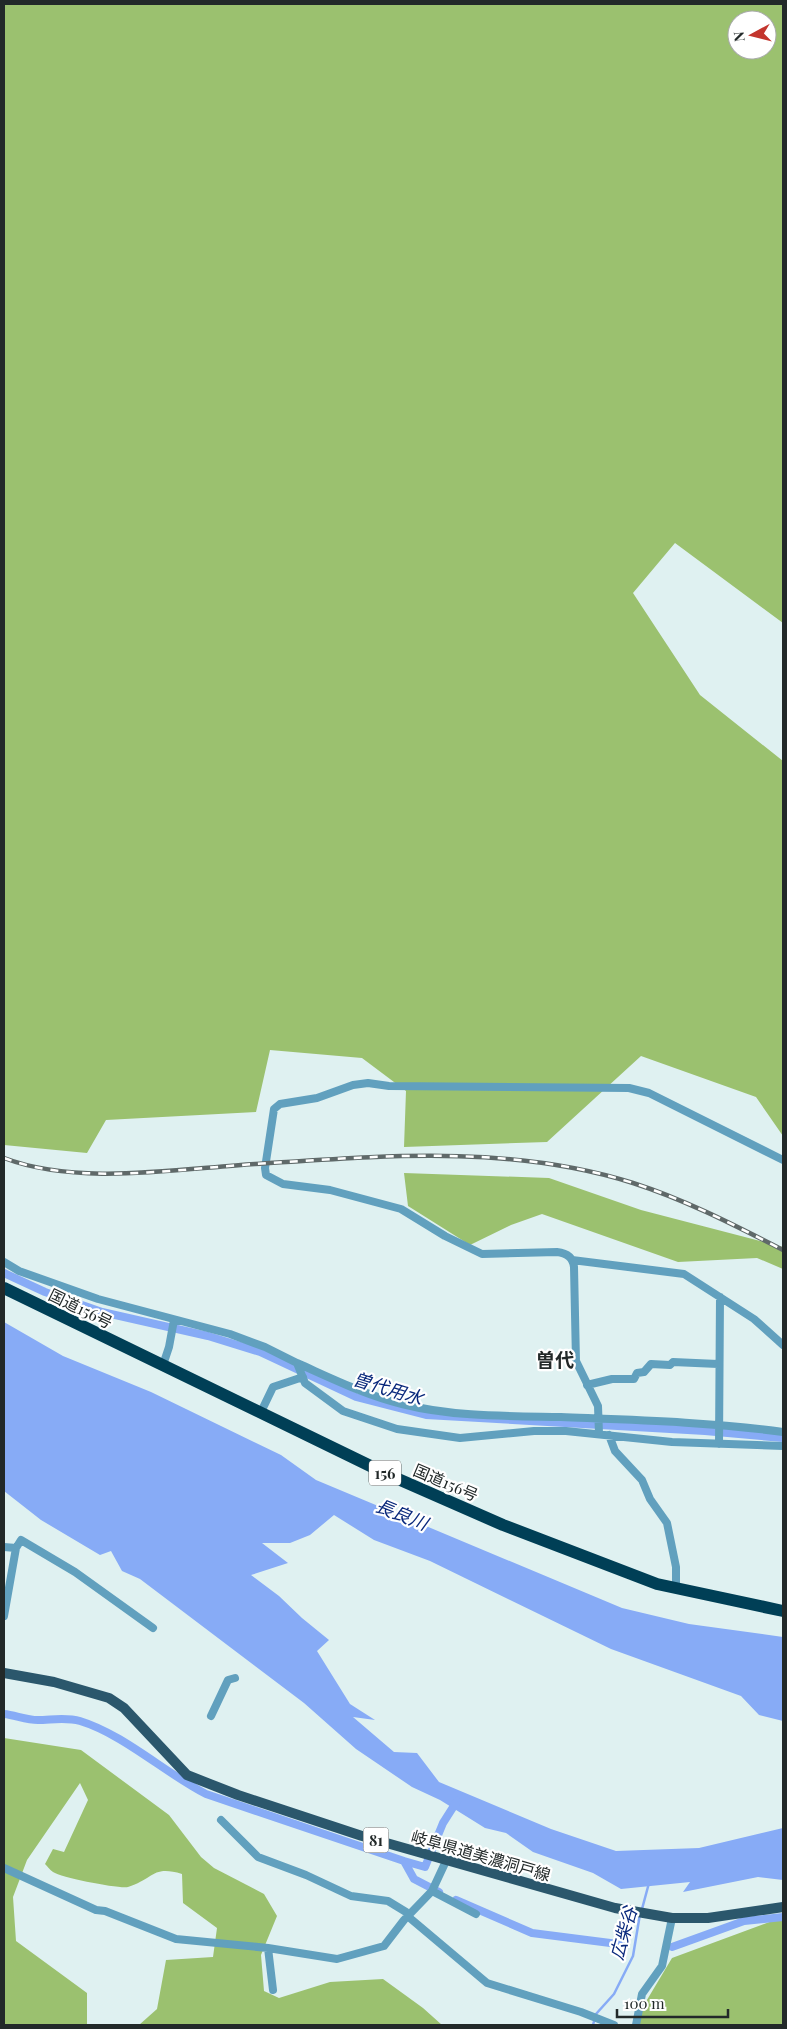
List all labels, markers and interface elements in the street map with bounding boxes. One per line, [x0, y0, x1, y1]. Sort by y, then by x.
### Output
north arrow [727, 10, 777, 60]
text: N [729, 30, 749, 43]
street label: 国道156号 [46, 1284, 116, 1332]
district label: 曽代 [536, 1346, 574, 1372]
water label: 曽代用水 [350, 1366, 428, 1411]
street label: 国道156号 [410, 1459, 482, 1505]
road number: 156 [369, 1460, 401, 1486]
water label: 長良川 [372, 1493, 433, 1536]
street label: 岐阜県道美濃洞戸線 [409, 1825, 553, 1885]
road number: 81 [364, 1828, 388, 1852]
water label: 広柴谷 [604, 1902, 643, 1962]
scale bar [617, 1986, 728, 2018]
text: 100 m [624, 1993, 665, 2013]

